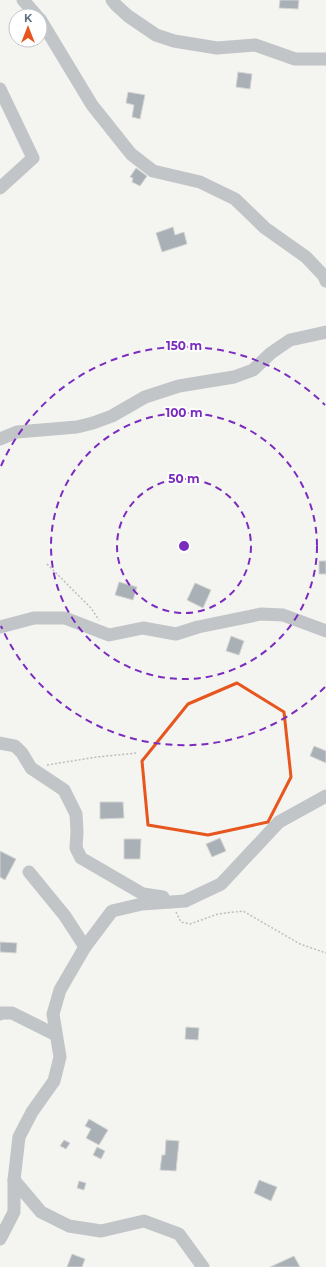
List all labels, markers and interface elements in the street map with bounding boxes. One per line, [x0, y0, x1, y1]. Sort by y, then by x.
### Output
north arrow [8, 8, 48, 48]
text: K [24, 11, 33, 25]
text: 150 m [166, 338, 202, 353]
text: 100 m [166, 405, 202, 420]
text: 50 m [168, 471, 200, 486]
centre of rings [177, 539, 191, 553]

